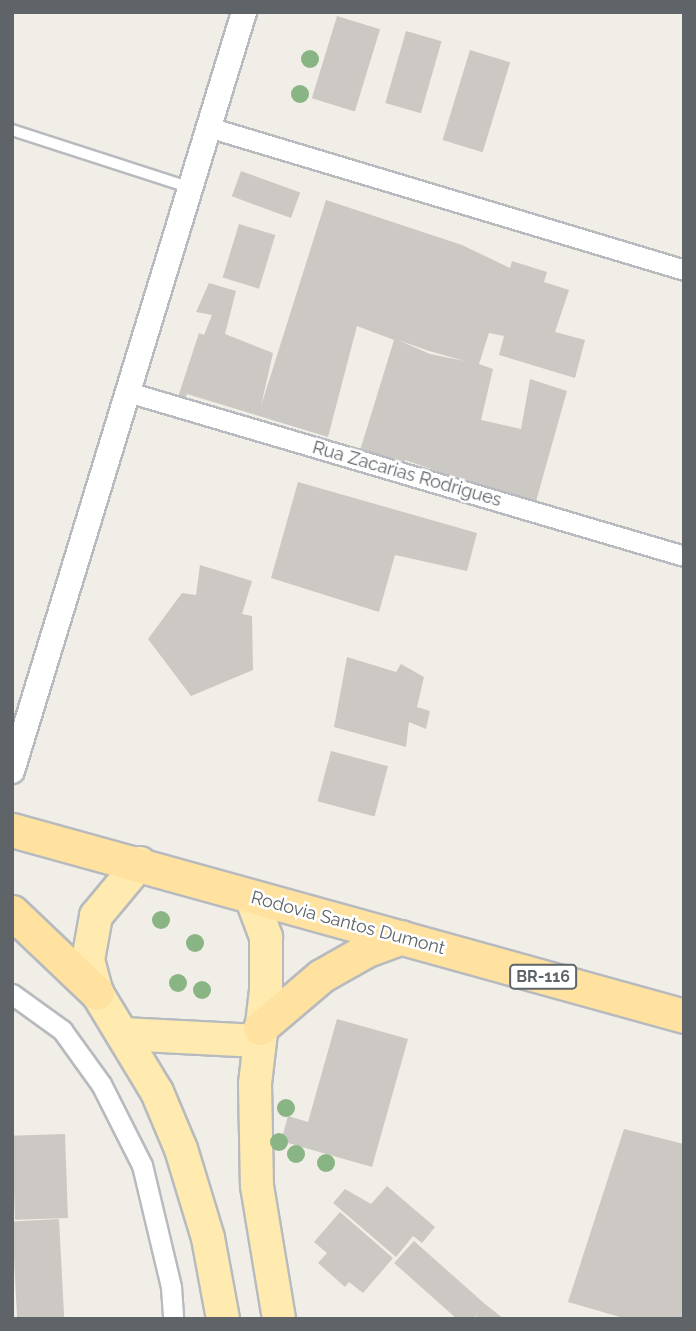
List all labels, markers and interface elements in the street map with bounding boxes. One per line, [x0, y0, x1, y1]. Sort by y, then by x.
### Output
street label: Rua Zacarias Rodrigues [310, 437, 504, 511]
street label: Rodovia Santos Dumont [249, 887, 447, 959]
road number: BR-116 [508, 965, 578, 990]

